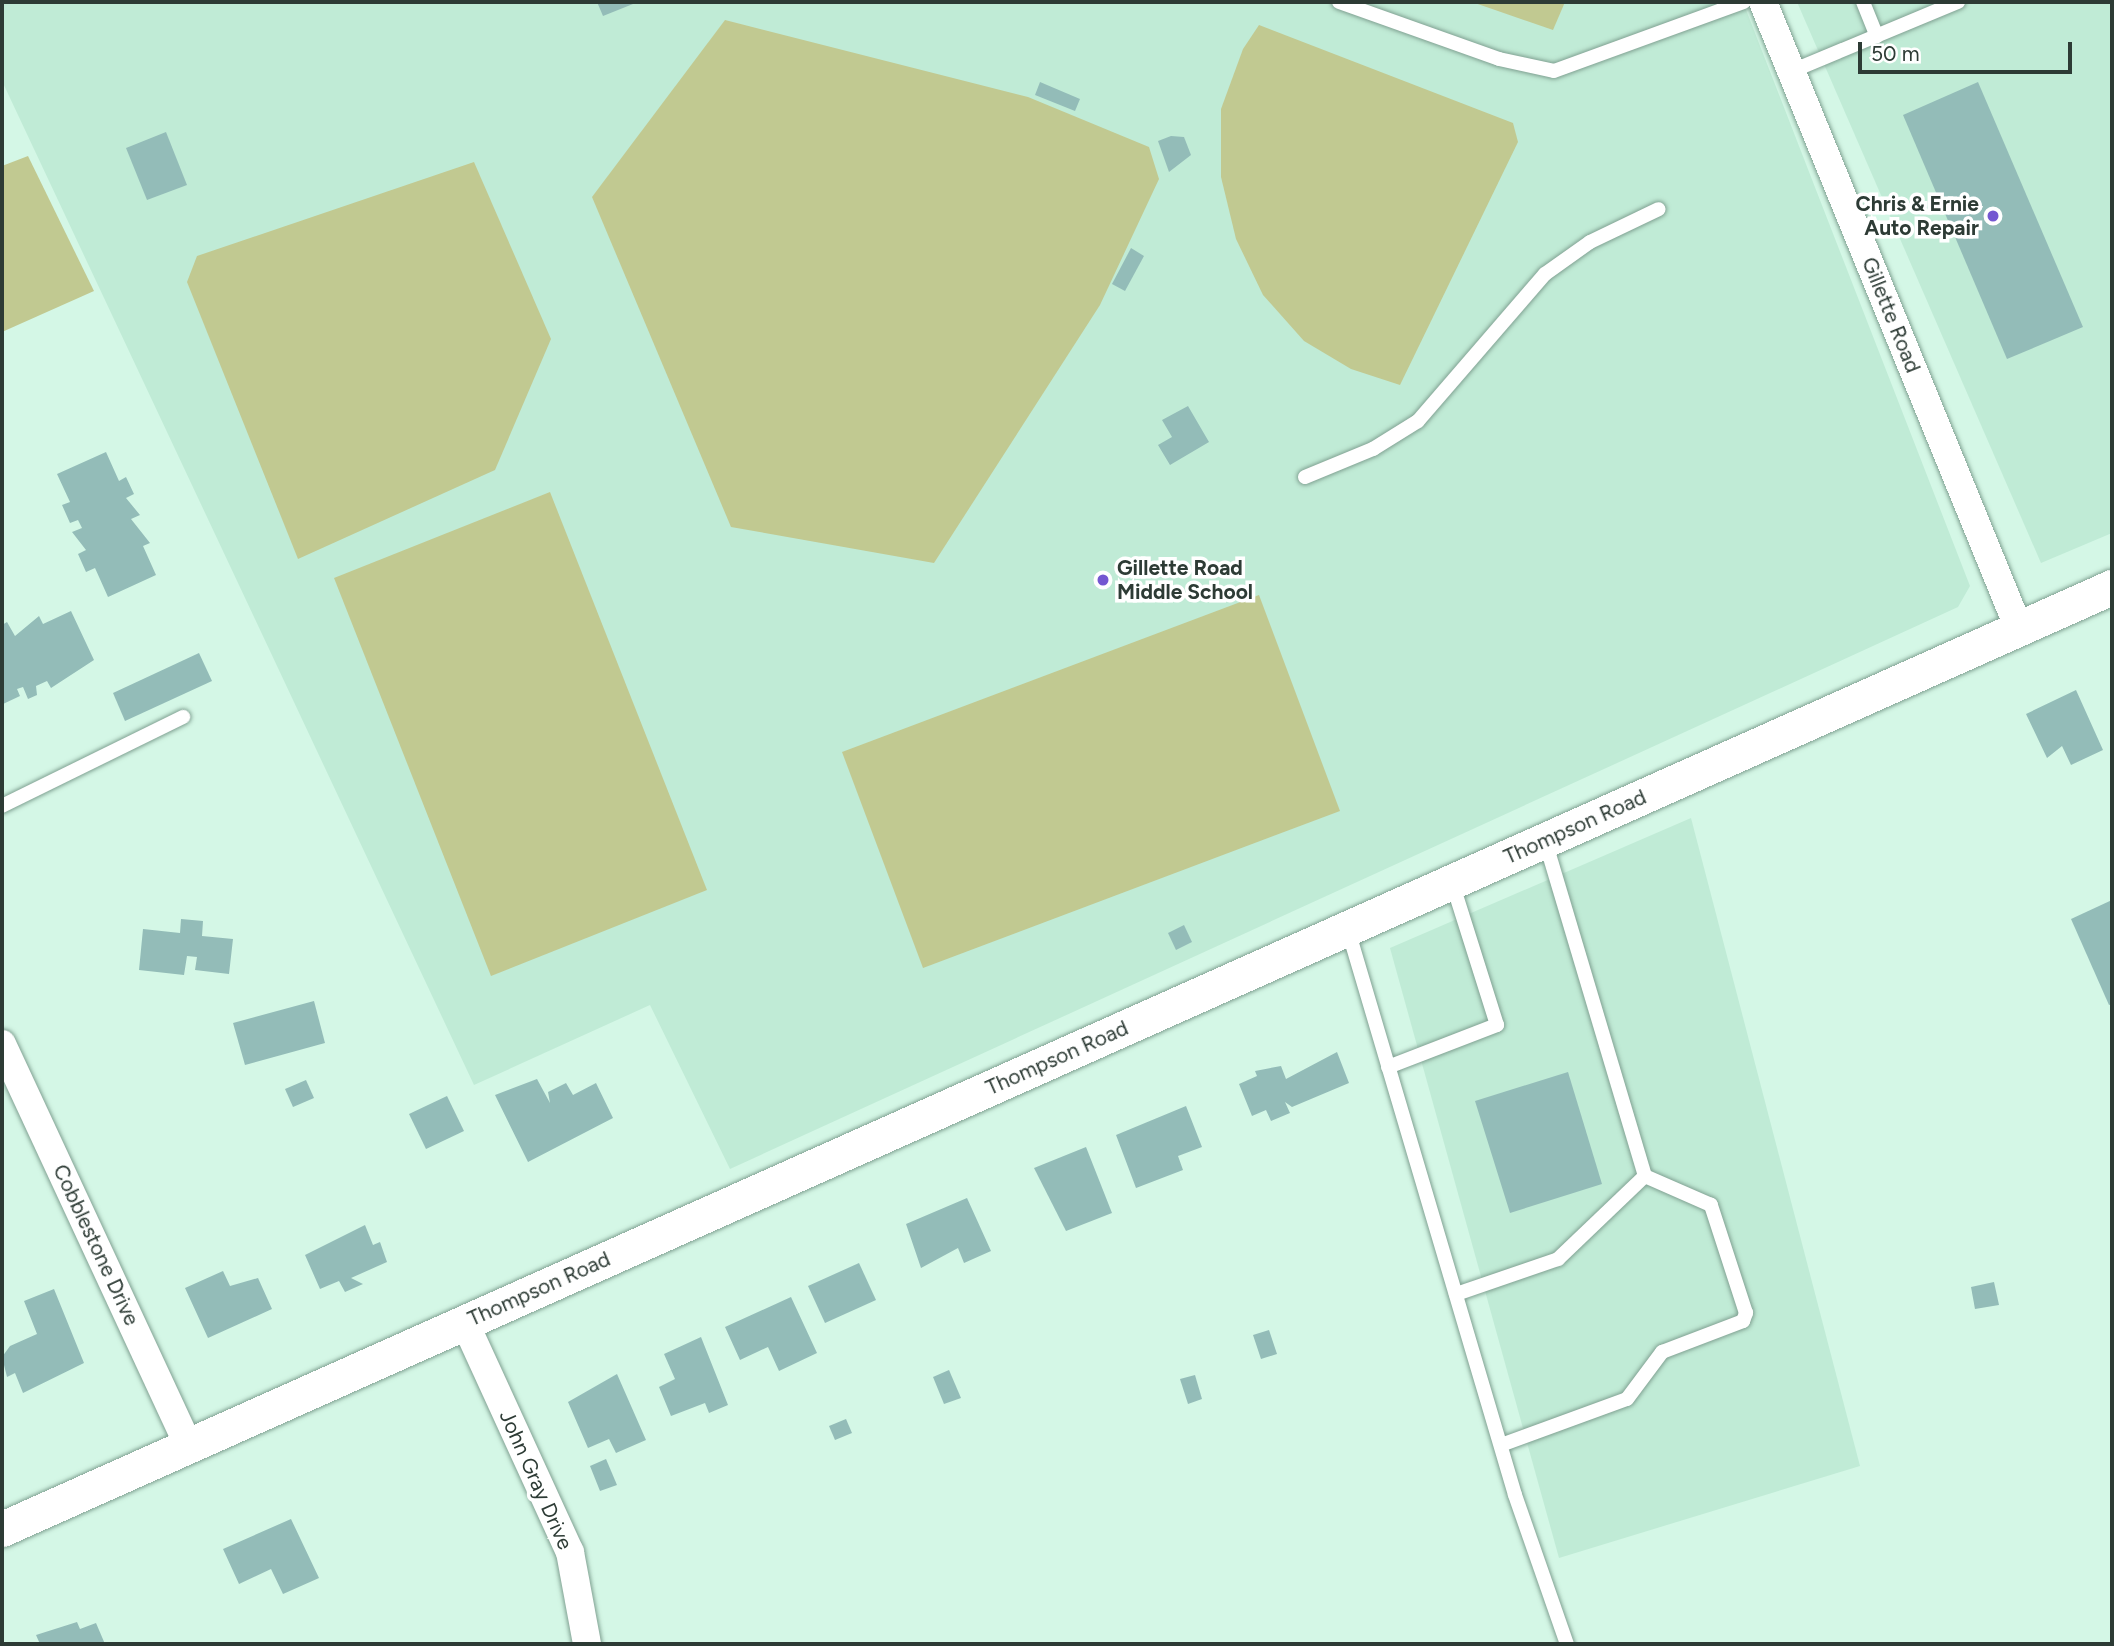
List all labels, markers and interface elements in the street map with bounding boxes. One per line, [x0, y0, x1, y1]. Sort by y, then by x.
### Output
scale bar [1862, 28, 2076, 72]
text: 50 m [1871, 41, 1920, 66]
place label: Chris & Ernie Auto Repair [1856, 191, 1979, 241]
marker: Chris & Ernie Auto Repair [1985, 208, 2001, 224]
street label: Gillette Road [1856, 254, 1926, 376]
place label: Gillette Road Middle School [1117, 555, 1253, 605]
marker: Gillette Road Middle School [1095, 572, 1111, 588]
street label: Thompson Road [1500, 784, 1650, 870]
street label: Thompson Road [982, 1015, 1132, 1101]
street label: Cobblestone Drive [48, 1160, 144, 1330]
street label: Thompson Road [464, 1246, 614, 1332]
street label: John Gray Drive [494, 1406, 578, 1554]

